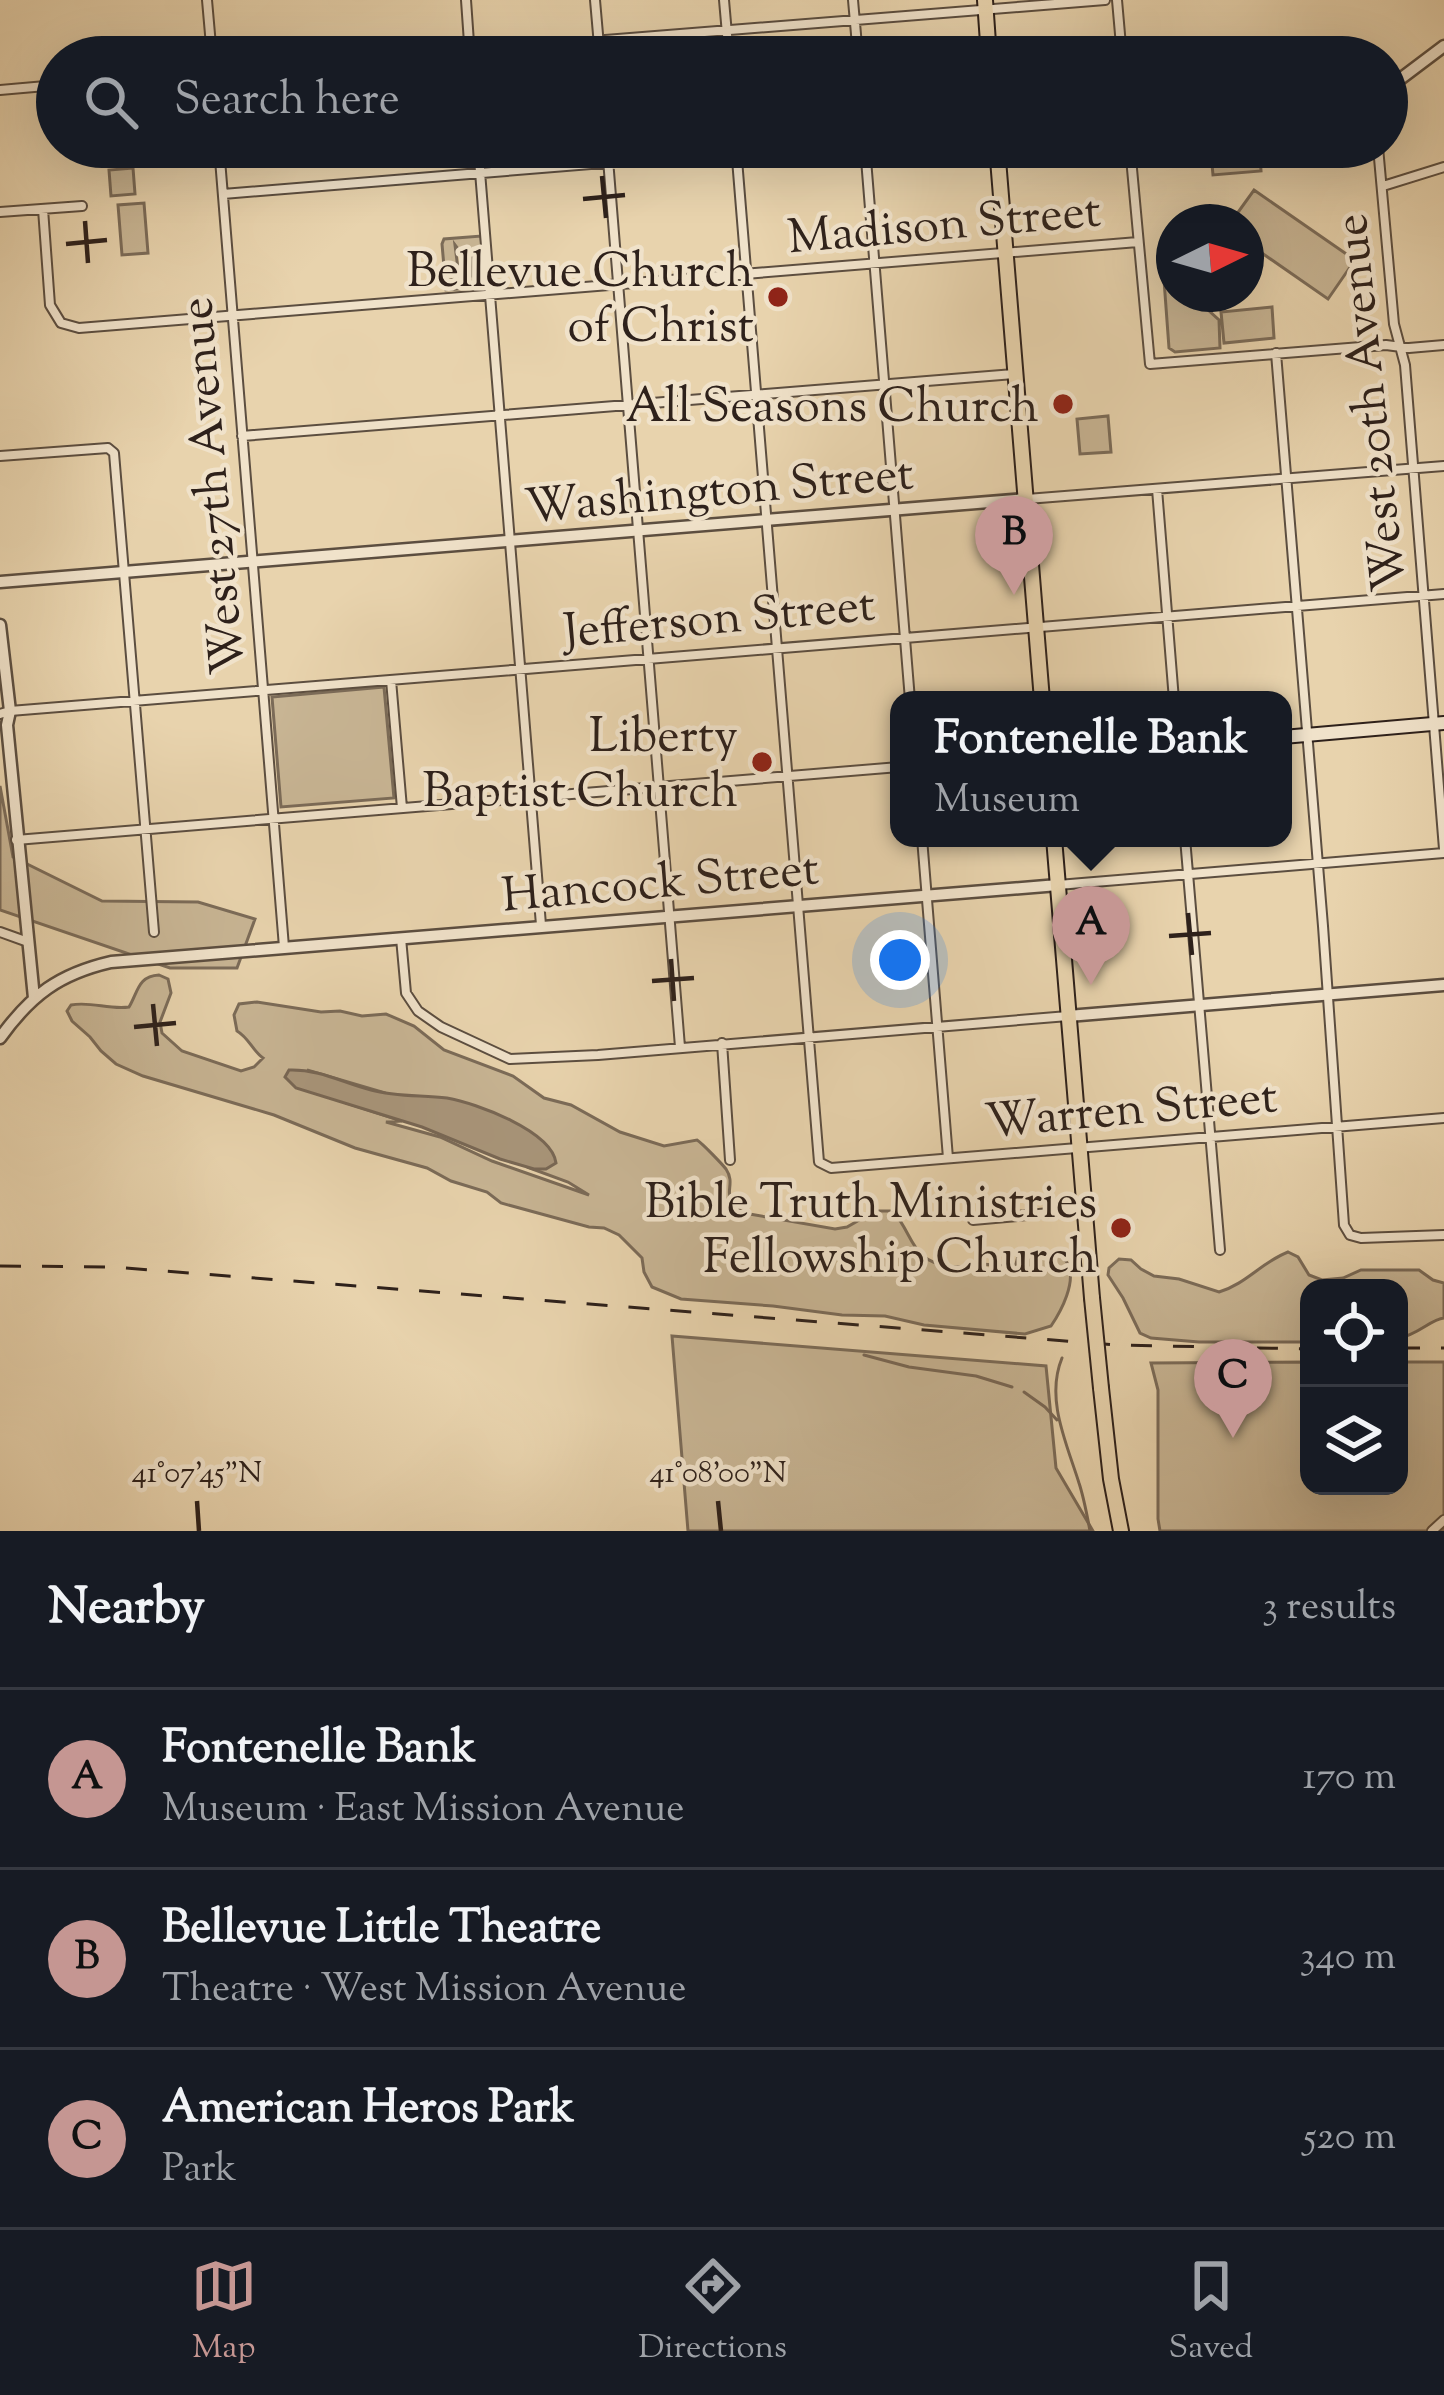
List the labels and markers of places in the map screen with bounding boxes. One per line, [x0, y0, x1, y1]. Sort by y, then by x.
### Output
place label: Bellevue Church of Christ [407, 240, 754, 364]
marker: Bellevue Church of Christ [765, 284, 791, 310]
place label: All Seasons Church [626, 375, 1039, 444]
marker: All Seasons Church [1050, 391, 1076, 417]
pin: B [975, 496, 1053, 595]
place label: Liberty Baptist Church [422, 705, 738, 829]
marker: Liberty Baptist Church [749, 749, 775, 775]
pin: A [1052, 886, 1130, 985]
place label: Bible Truth Ministries Fellowship Church [644, 1171, 1097, 1295]
marker: Bible Truth Ministries Fellowship Church [1108, 1215, 1134, 1241]
pin: C [1194, 1339, 1272, 1438]

